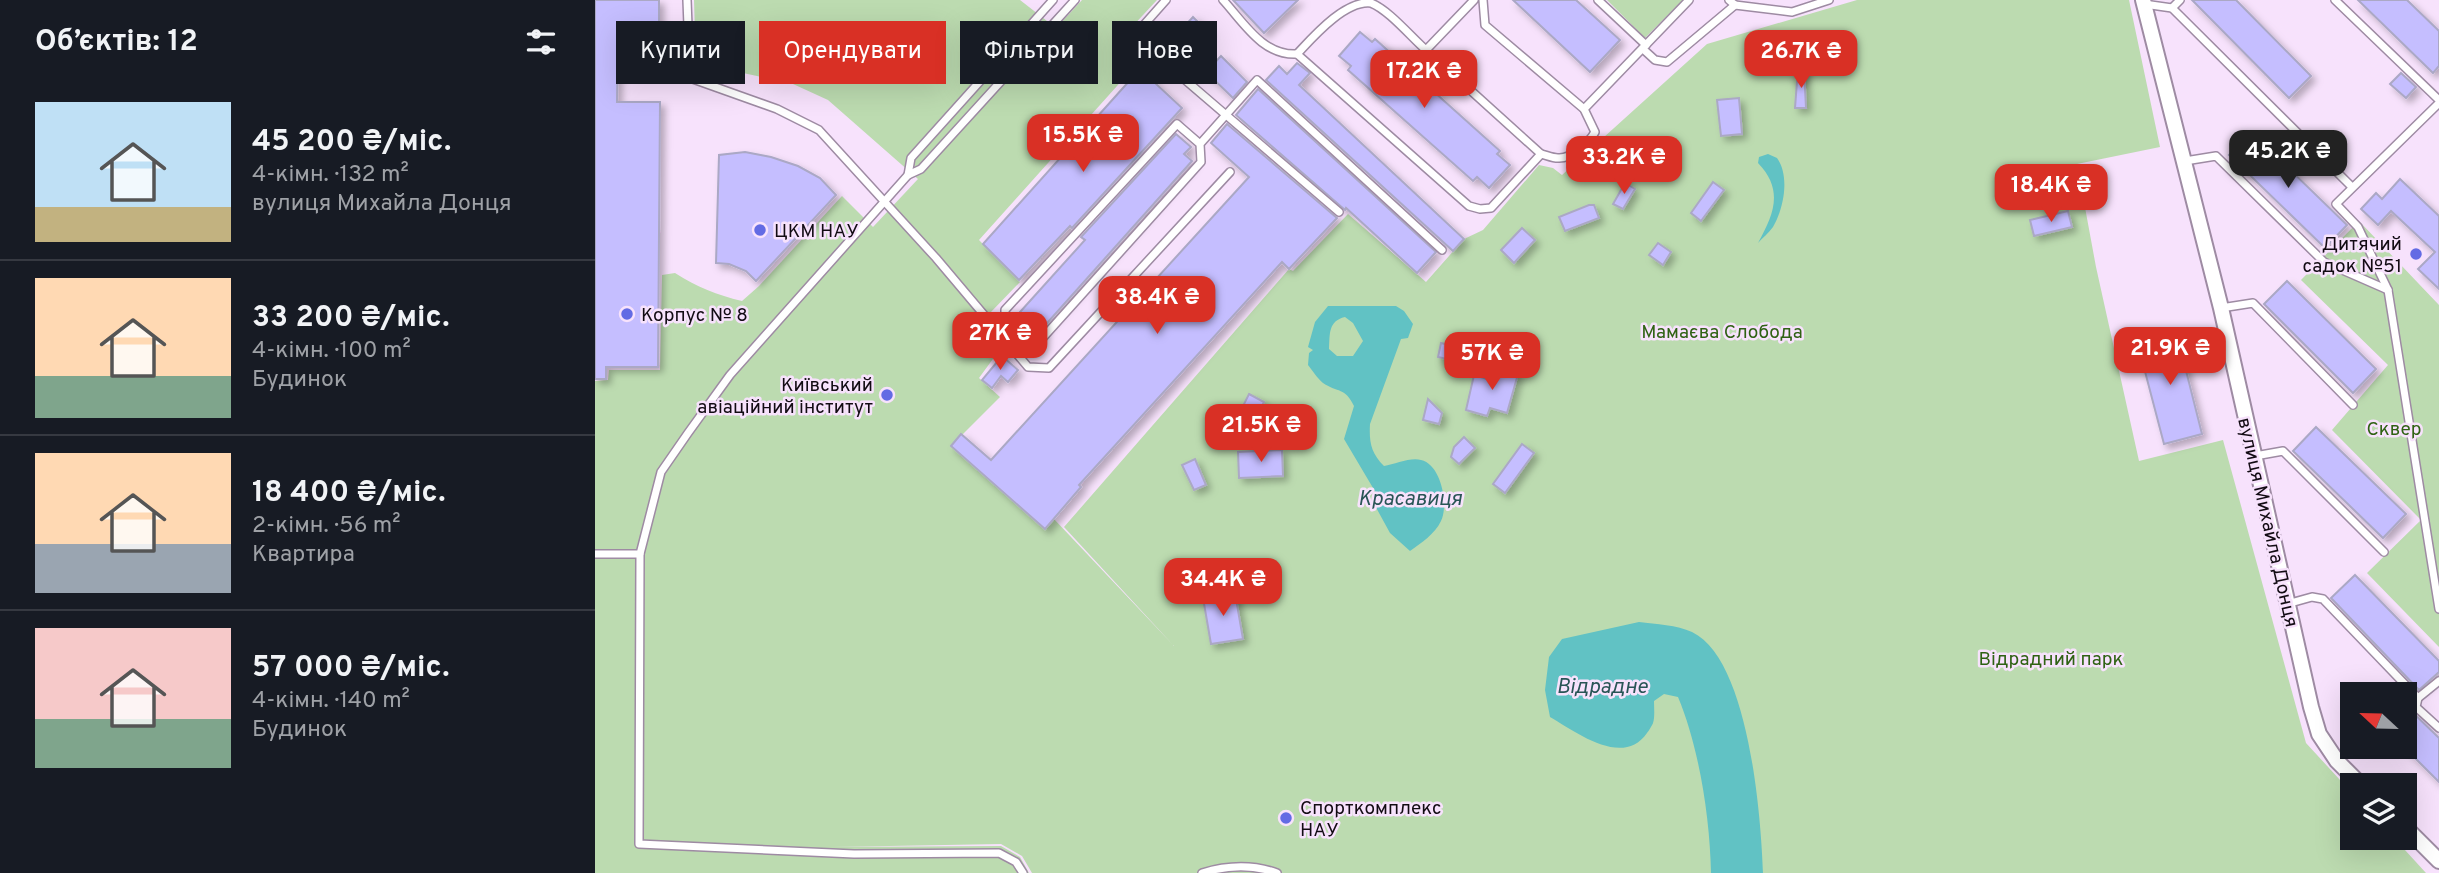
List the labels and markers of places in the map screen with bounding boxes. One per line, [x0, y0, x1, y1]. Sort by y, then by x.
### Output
pin: 26.7K ₴ [1736, 31, 1866, 90]
pin: 17.2K ₴ [1359, 50, 1489, 110]
pin: 15.5K ₴ [1018, 114, 1148, 174]
pin: 45.2K ₴ [2223, 130, 2353, 190]
pin: 33.2K ₴ [1559, 136, 1689, 196]
pin: 18.4K ₴ [1986, 164, 2116, 224]
place label: ЦКМ НАУ [774, 220, 859, 244]
marker: ЦКМ НАУ [752, 222, 768, 238]
place label: Дитячий садок №51 [2303, 233, 2402, 279]
marker: Дитячий садок №51 [2408, 246, 2424, 262]
pin: 38.4K ₴ [1092, 276, 1222, 336]
place label: Корпус № 8 [641, 304, 748, 328]
marker: Корпус № 8 [619, 306, 635, 322]
pin: 27K ₴ [951, 312, 1049, 372]
pin: 21.9K ₴ [2105, 328, 2235, 387]
pin: 57K ₴ [1443, 332, 1541, 392]
place label: Київський авіаційний інститут [697, 374, 873, 420]
marker: Київський авіаційний інститут [879, 387, 895, 403]
pin: 21.5K ₴ [1196, 405, 1326, 464]
pin: 34.4K ₴ [1158, 558, 1288, 618]
place label: Спорткомплекс НАУ [1300, 797, 1442, 843]
marker: Спорткомплекс НАУ [1278, 810, 1294, 826]

